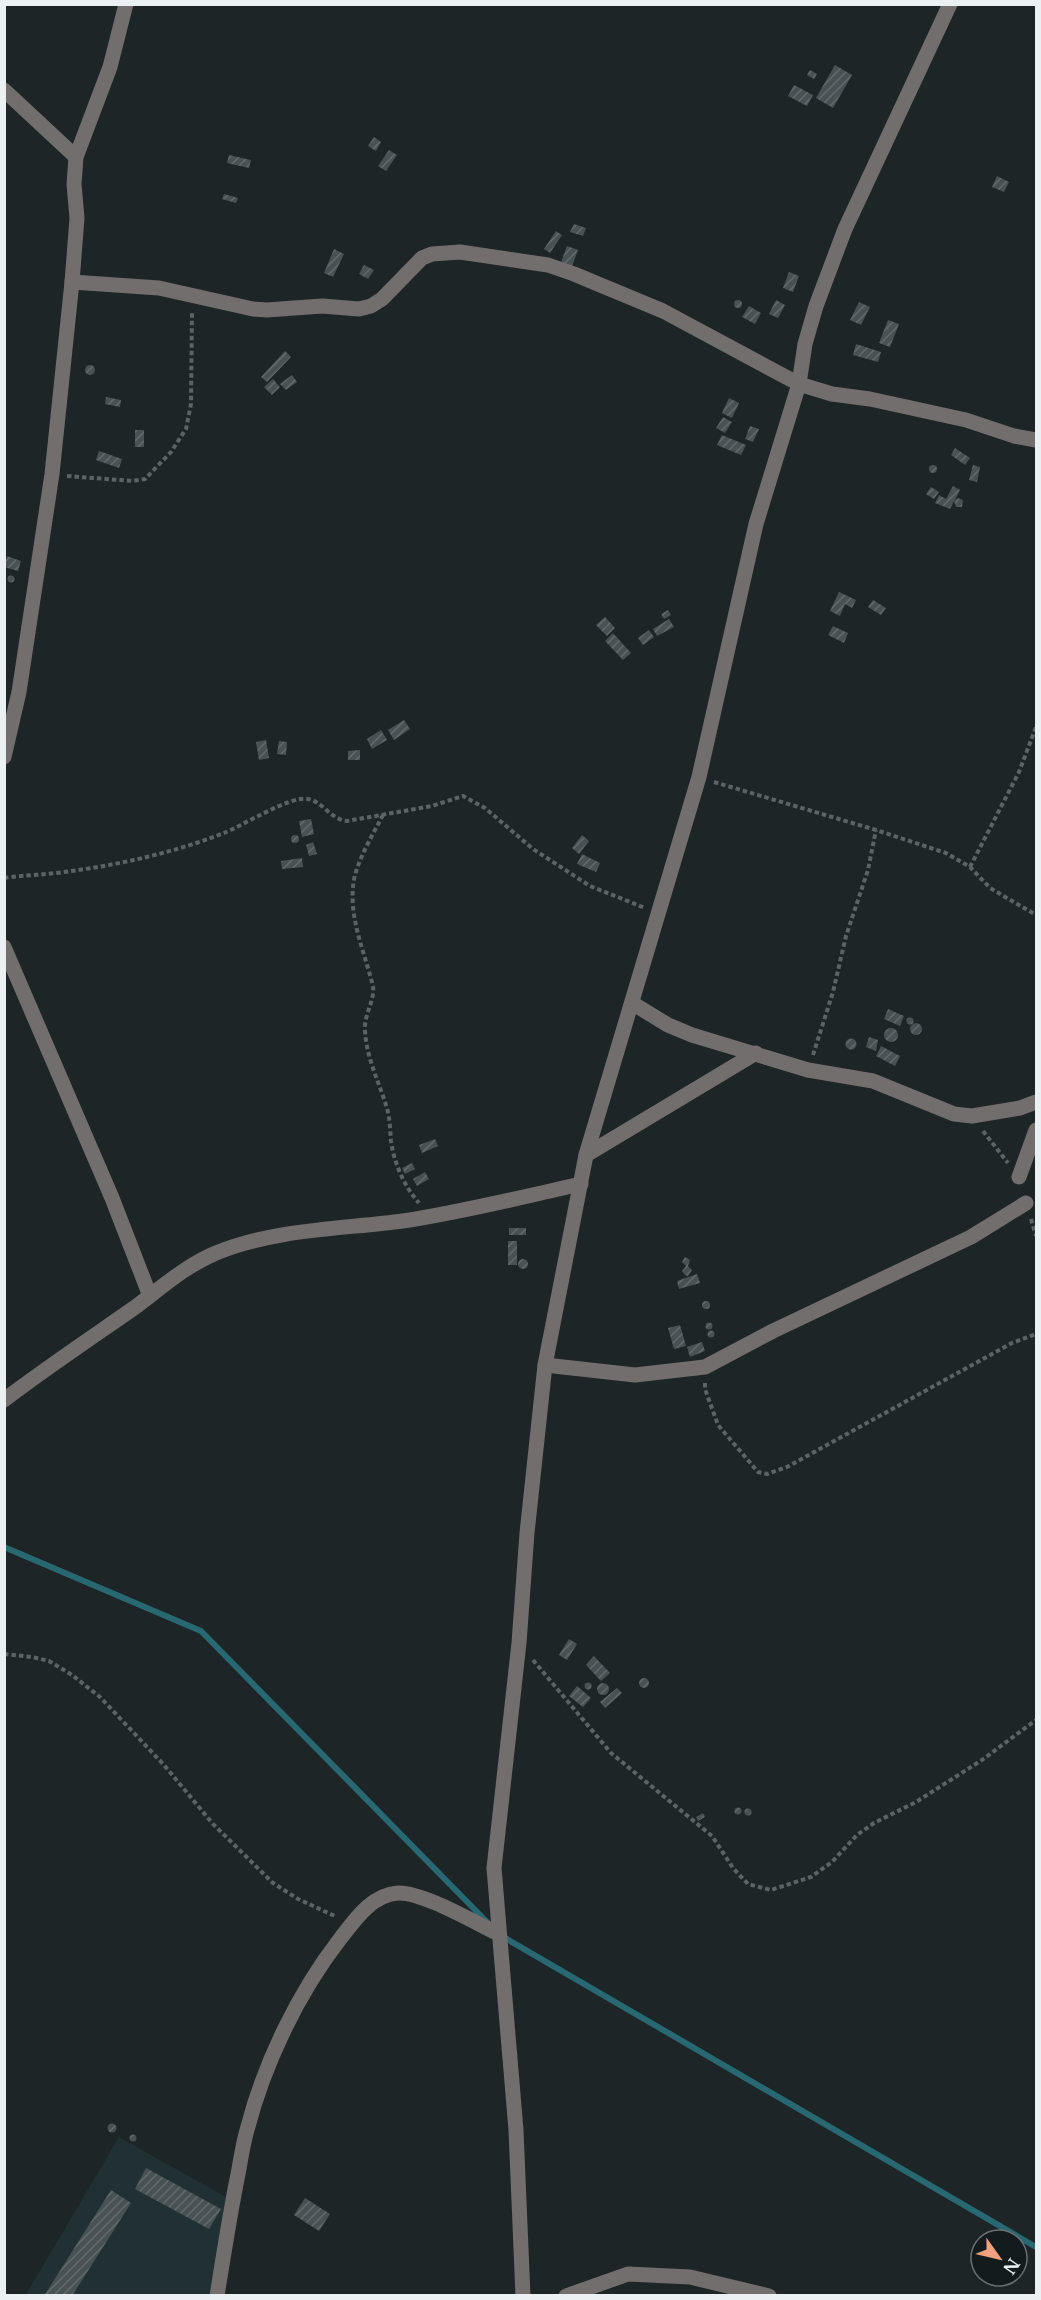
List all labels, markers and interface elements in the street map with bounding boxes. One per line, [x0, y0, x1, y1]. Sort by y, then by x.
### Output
north arrow [969, 2228, 1029, 2288]
text: N [999, 2255, 1024, 2278]

